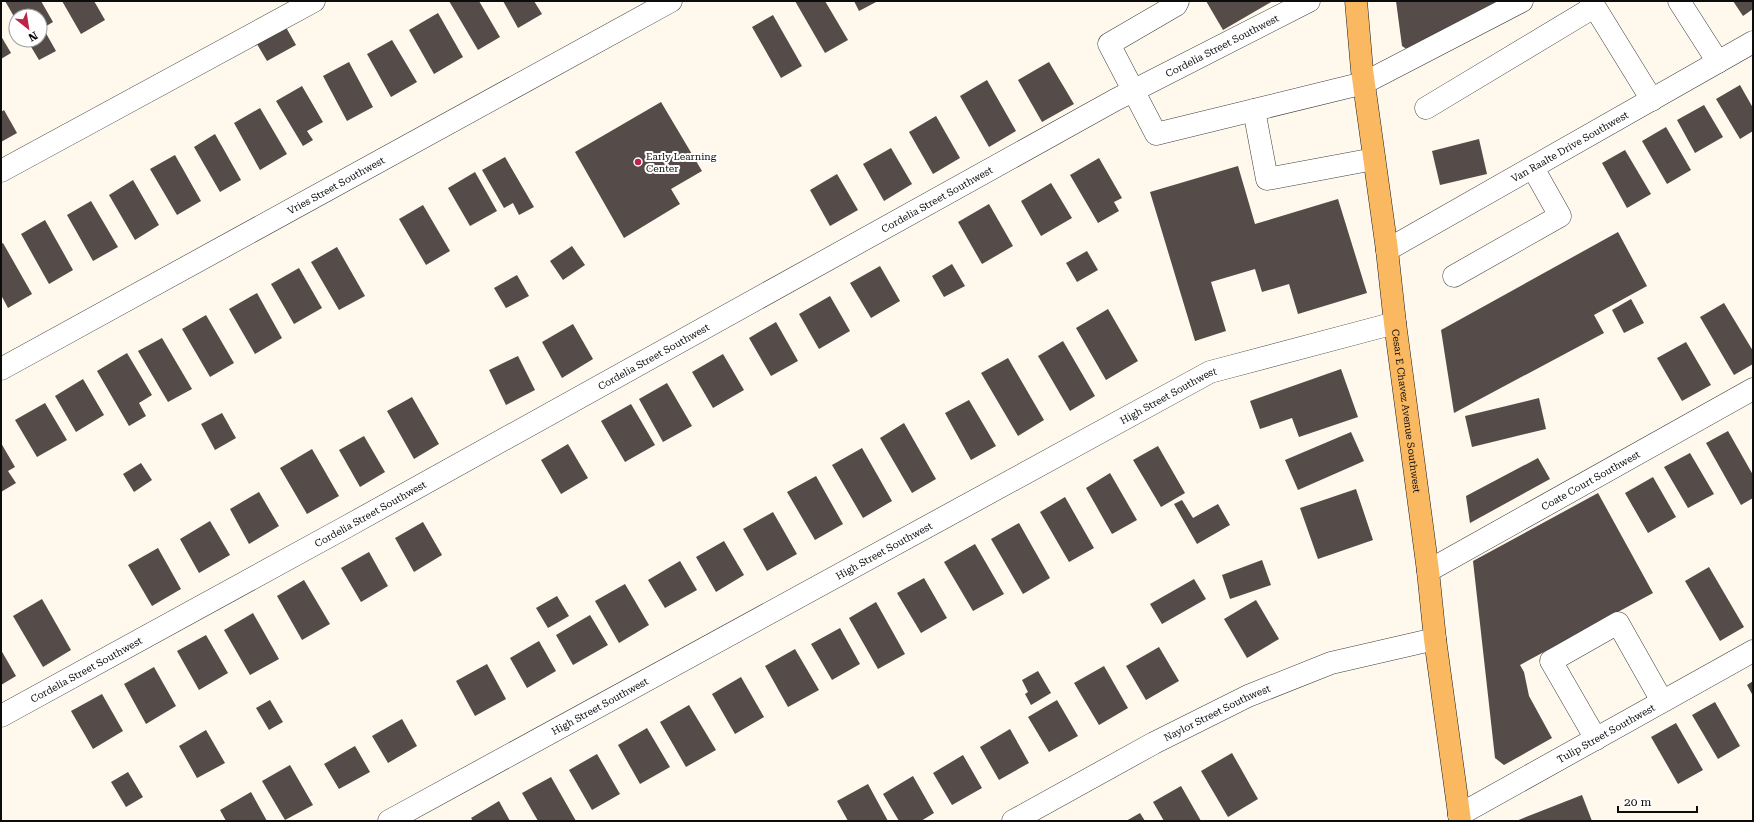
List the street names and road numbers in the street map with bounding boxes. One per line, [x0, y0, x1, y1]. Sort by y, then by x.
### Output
street label: Cordelia Street Southwest [1164, 12, 1281, 79]
street label: Van Raalte Drive Southwest [1509, 109, 1630, 184]
street label: Vries Street Southwest [286, 154, 387, 217]
street label: Cordelia Street Southwest [879, 164, 995, 235]
street label: Cordelia Street Southwest [596, 321, 711, 392]
street label: Cesar E Chavez Avenue Southwest [1390, 328, 1423, 494]
street label: High Street Southwest [1118, 365, 1218, 426]
street label: Coate Court Southwest [1539, 448, 1642, 513]
street label: Cordelia Street Southwest [313, 479, 428, 549]
street label: High Street Southwest [834, 520, 935, 582]
street label: Cordelia Street Southwest [29, 635, 144, 705]
street label: High Street Southwest [550, 675, 650, 737]
street label: Naylor Street Southwest [1162, 683, 1272, 743]
street label: Tulip Street Southwest [1555, 702, 1657, 765]

